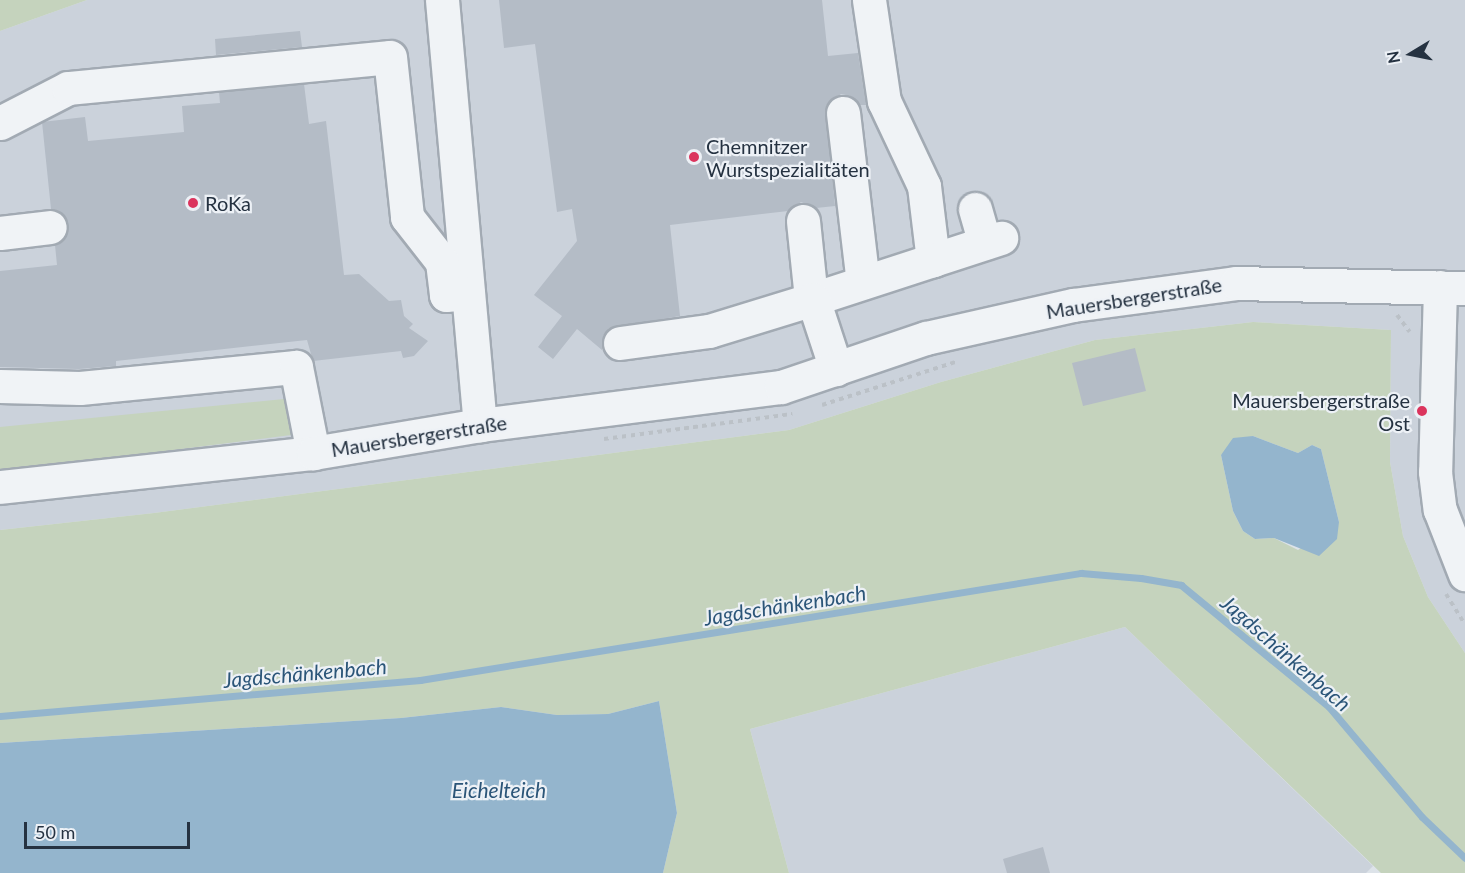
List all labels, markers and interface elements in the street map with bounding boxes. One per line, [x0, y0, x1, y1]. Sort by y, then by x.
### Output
north arrow [1381, 24, 1441, 84]
text: N [1382, 50, 1403, 65]
place label: Chemnitzer Wurstspezialitäten [706, 134, 870, 181]
marker: Chemnitzer Wurstspezialitäten [687, 150, 701, 164]
place label: RoKa [205, 191, 251, 215]
marker: RoKa [186, 196, 200, 210]
street label: Mauersbergerstraße [1044, 272, 1224, 324]
place label: Mauersbergerstraße Ost [1232, 388, 1410, 435]
marker: Mauersbergerstraße Ost [1415, 404, 1429, 418]
street label: Mauersbergerstraße [329, 410, 509, 462]
water label: Jagdschänkenbach [702, 580, 868, 630]
water label: Jagdschänkenbach [1216, 590, 1356, 716]
water label: Jagdschänkenbach [222, 653, 388, 693]
water label: Eichelteich [452, 777, 546, 803]
scale bar [27, 810, 194, 848]
text: 50 m [35, 821, 75, 843]

